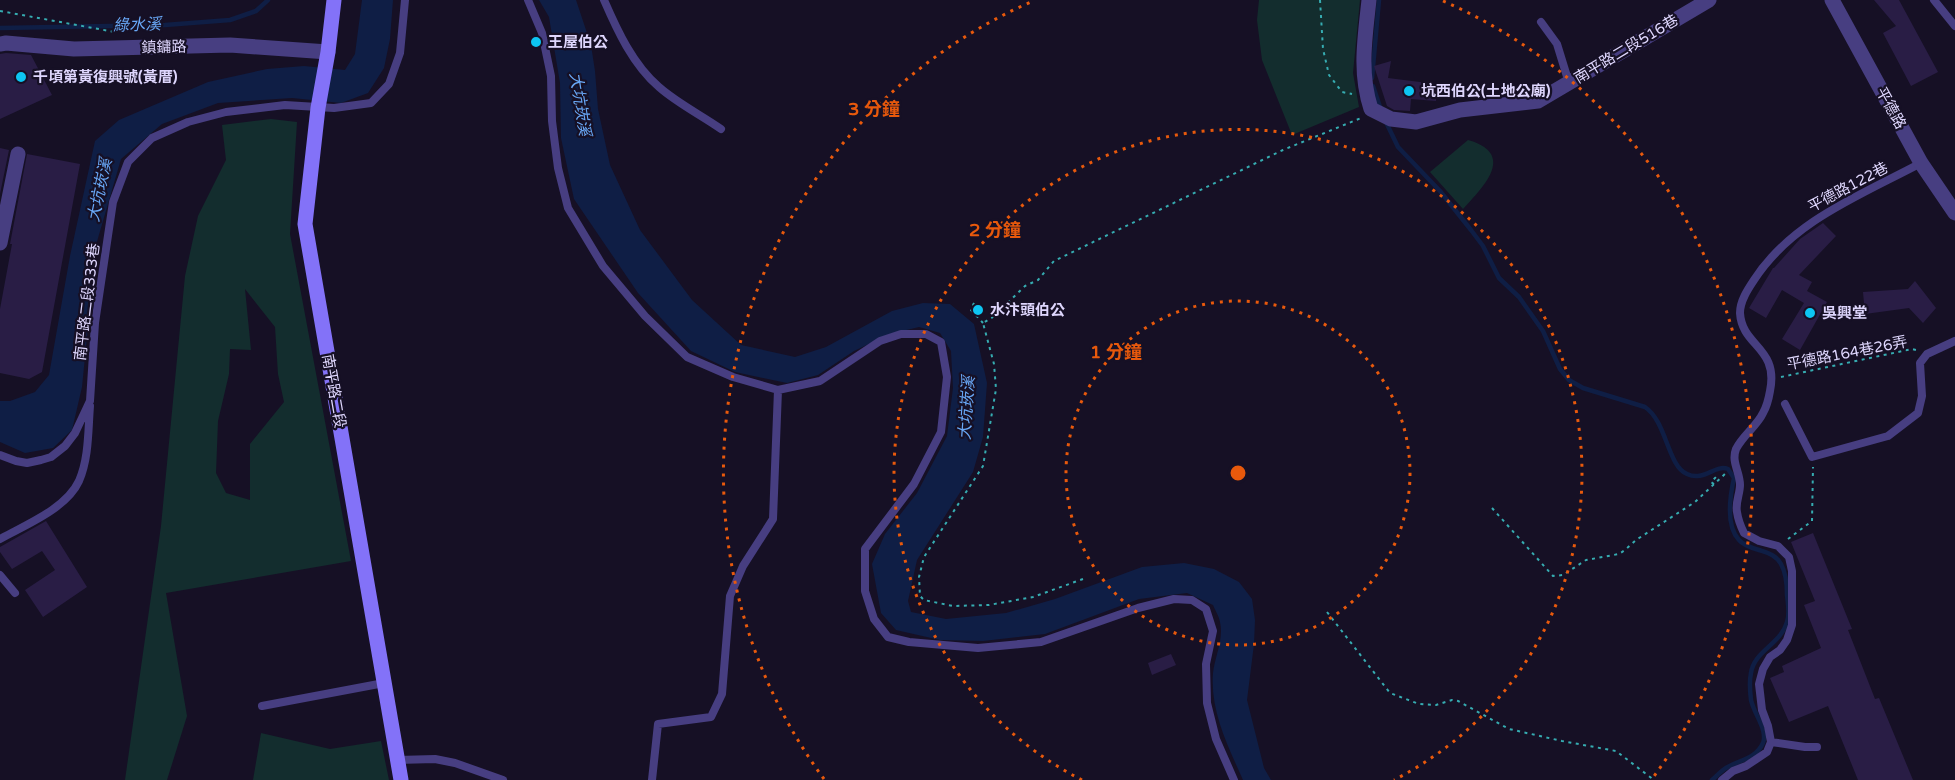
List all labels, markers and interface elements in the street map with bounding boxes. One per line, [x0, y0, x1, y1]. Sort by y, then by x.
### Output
street label: 南平路二段516巷 [1571, 11, 1681, 87]
water label: 綠水溪 [113, 14, 163, 36]
place label: 王屋伯公 [548, 33, 608, 51]
marker: 王屋伯公 [529, 35, 543, 49]
street label: 鎮鏞路 [141, 38, 187, 56]
place label: 千頃第黃復興號(黃厝) [33, 68, 178, 86]
marker: 千頃第黃復興號(黃厝) [14, 70, 28, 84]
water label: 大坑崁溪 [565, 71, 595, 139]
place label: 坑西伯公(土地公廟) [1421, 82, 1551, 100]
marker: 坑西伯公(土地公廟) [1402, 84, 1416, 98]
street label: 平德路 [1872, 84, 1910, 132]
text: 3 分鐘 [848, 98, 900, 120]
water label: 大坑崁溪 [84, 155, 117, 224]
street label: 平德路122巷 [1805, 158, 1891, 216]
text: 2 分鐘 [969, 219, 1021, 241]
street label: 南平路二段333巷 [71, 242, 103, 362]
place label: 水汴頭伯公 [990, 301, 1065, 319]
marker: 水汴頭伯公 [971, 303, 985, 317]
place label: 吳興堂 [1822, 304, 1867, 322]
marker: 吳興堂 [1803, 306, 1817, 320]
street label: 平德路164巷26弄 [1785, 333, 1909, 373]
text: 1 分鐘 [1090, 341, 1142, 363]
street label: 南平路二段 [319, 352, 349, 430]
water label: 大坑崁溪 [955, 373, 979, 441]
centre of rings [1228, 463, 1248, 483]

